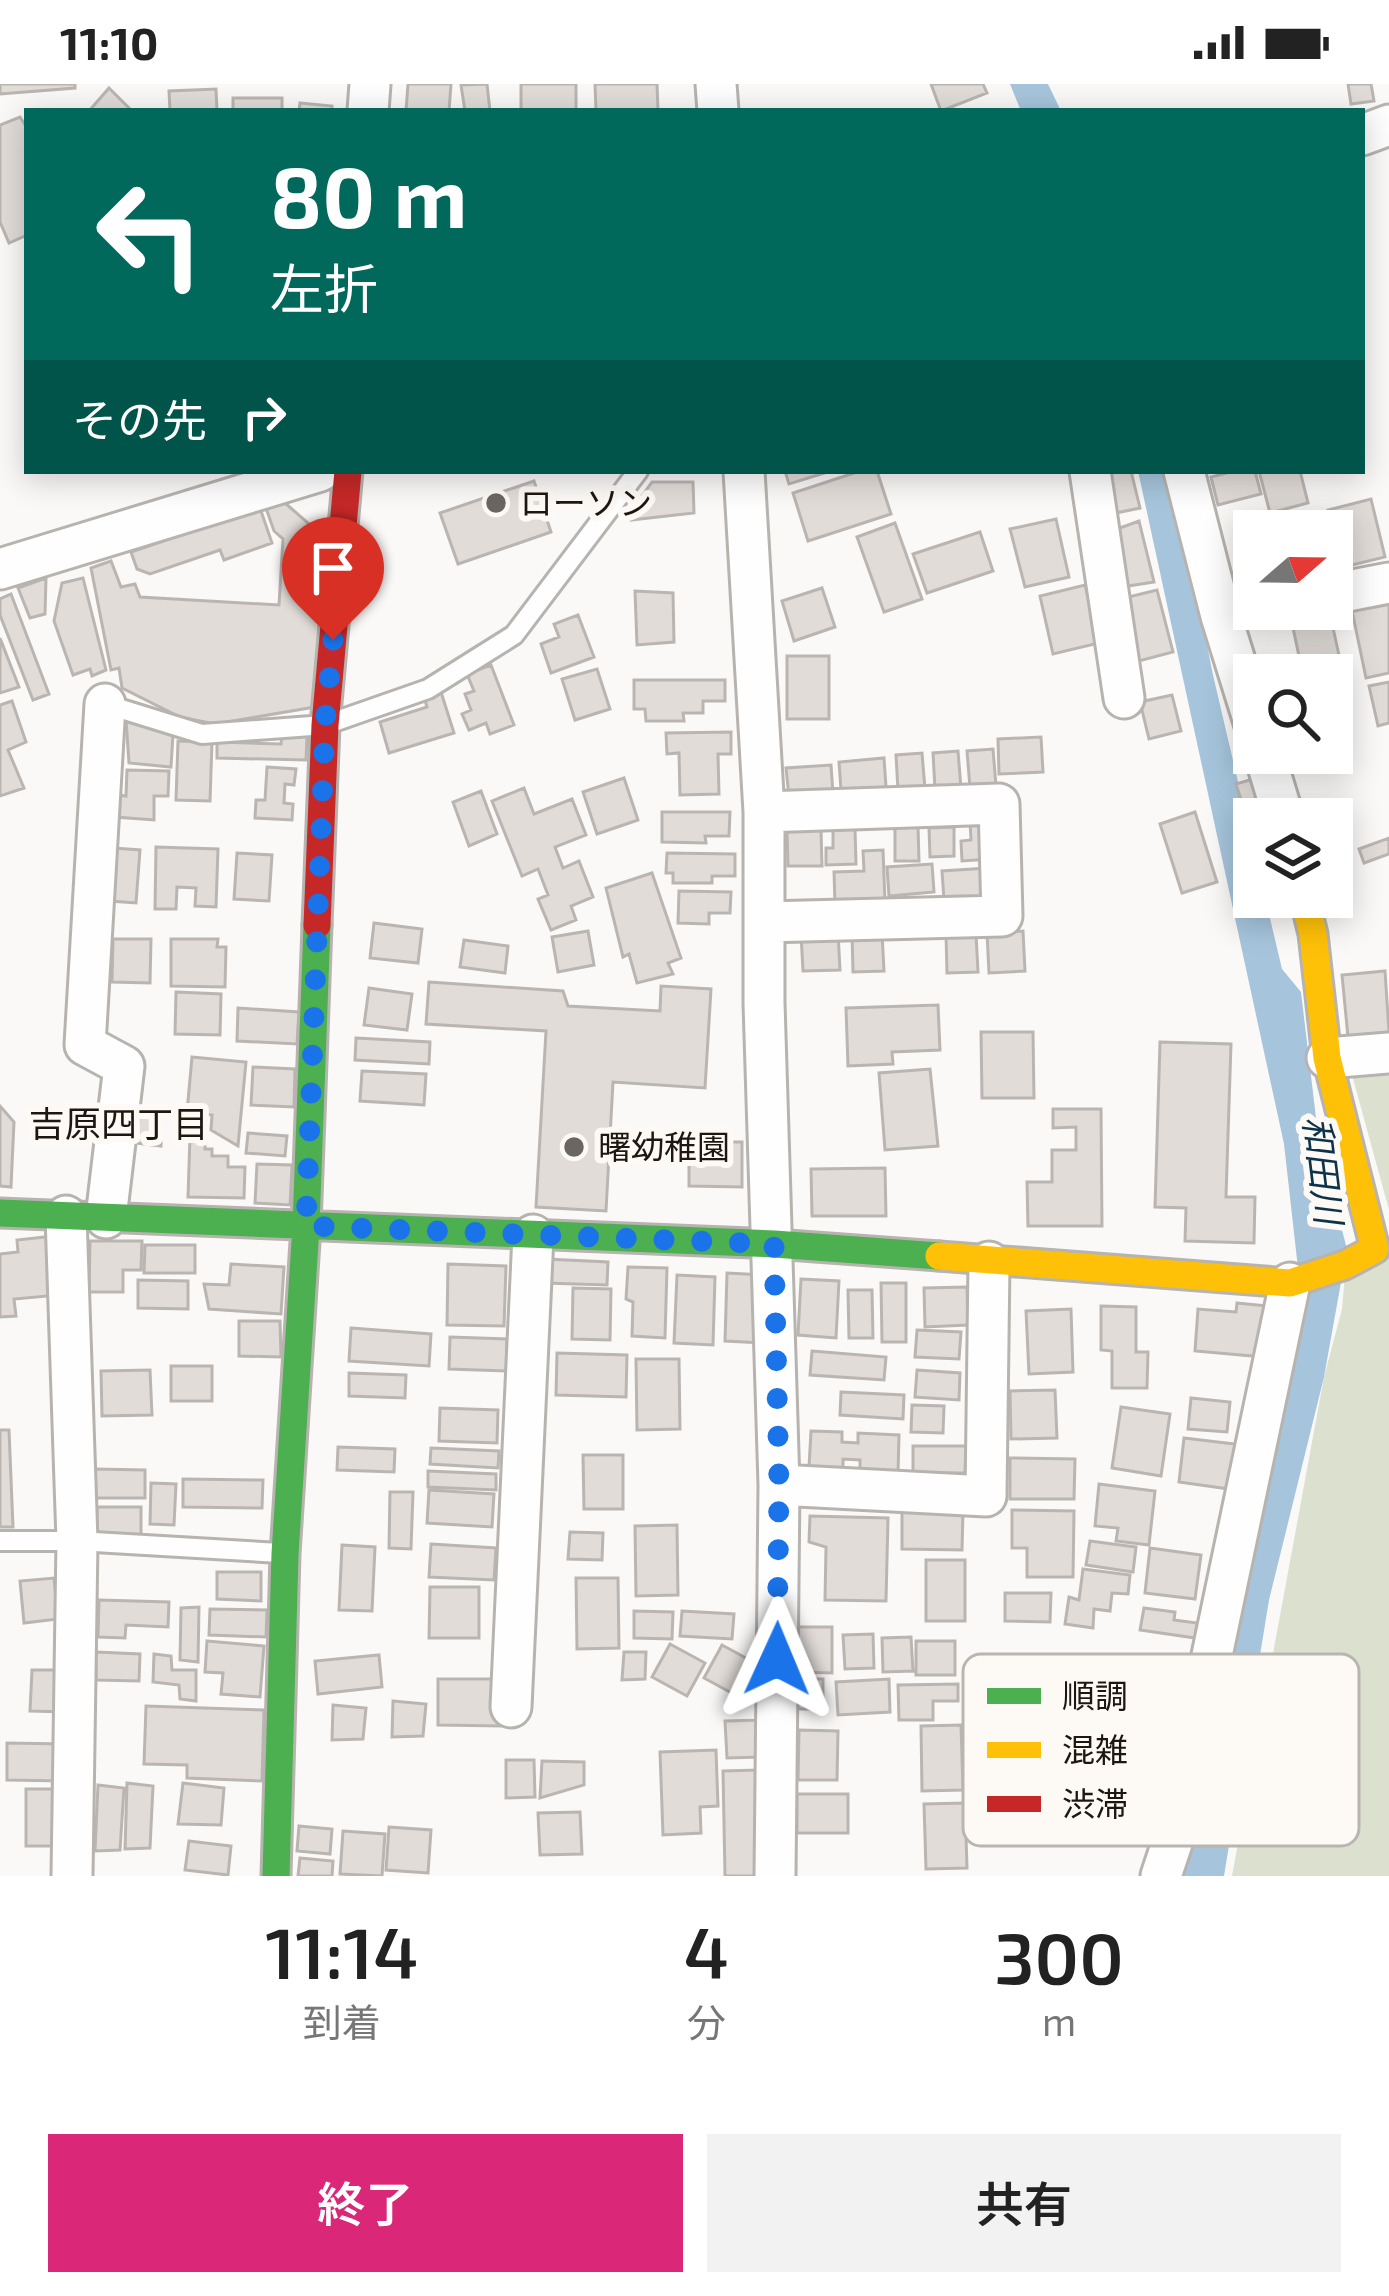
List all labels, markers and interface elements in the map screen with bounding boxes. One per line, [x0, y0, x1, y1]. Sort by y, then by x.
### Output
text: 11:10 [60, 15, 158, 69]
text: 80 m [270, 144, 467, 245]
icon: left [72, 156, 228, 312]
text: 左折 [270, 255, 378, 320]
icon: right [231, 384, 297, 450]
text: その先 [72, 392, 207, 446]
place label: ローソン [520, 482, 652, 522]
marker: ローソン [483, 490, 509, 516]
north arrow [1233, 510, 1353, 630]
map controls [1233, 510, 1353, 918]
pin [282, 517, 384, 640]
icon: arrive [300, 535, 366, 601]
button: search [1233, 654, 1353, 774]
button: layers [1233, 798, 1353, 918]
district label: 吉原四丁目 [29, 1101, 209, 1144]
water label: 和田川 [1297, 1114, 1353, 1230]
place label: 曙幼稚園 [598, 1126, 730, 1166]
marker: 曙幼稚園 [561, 1134, 587, 1160]
position arrow [714, 1596, 840, 1722]
legend [963, 1654, 1359, 1846]
text: 順調 [1062, 1675, 1128, 1715]
text: 混雑 [1062, 1729, 1128, 1769]
text: 渋滞 [1062, 1783, 1128, 1823]
text: 11:14 [265, 1907, 419, 1993]
text: 4 [684, 1907, 729, 1993]
text: 300 [994, 1912, 1124, 1998]
text: m [1042, 1997, 1076, 2044]
text: 到着 [303, 1998, 381, 2045]
text: 分 [687, 1998, 726, 2045]
button: 終了 [48, 2134, 683, 2272]
button: 共有 [707, 2134, 1341, 2272]

